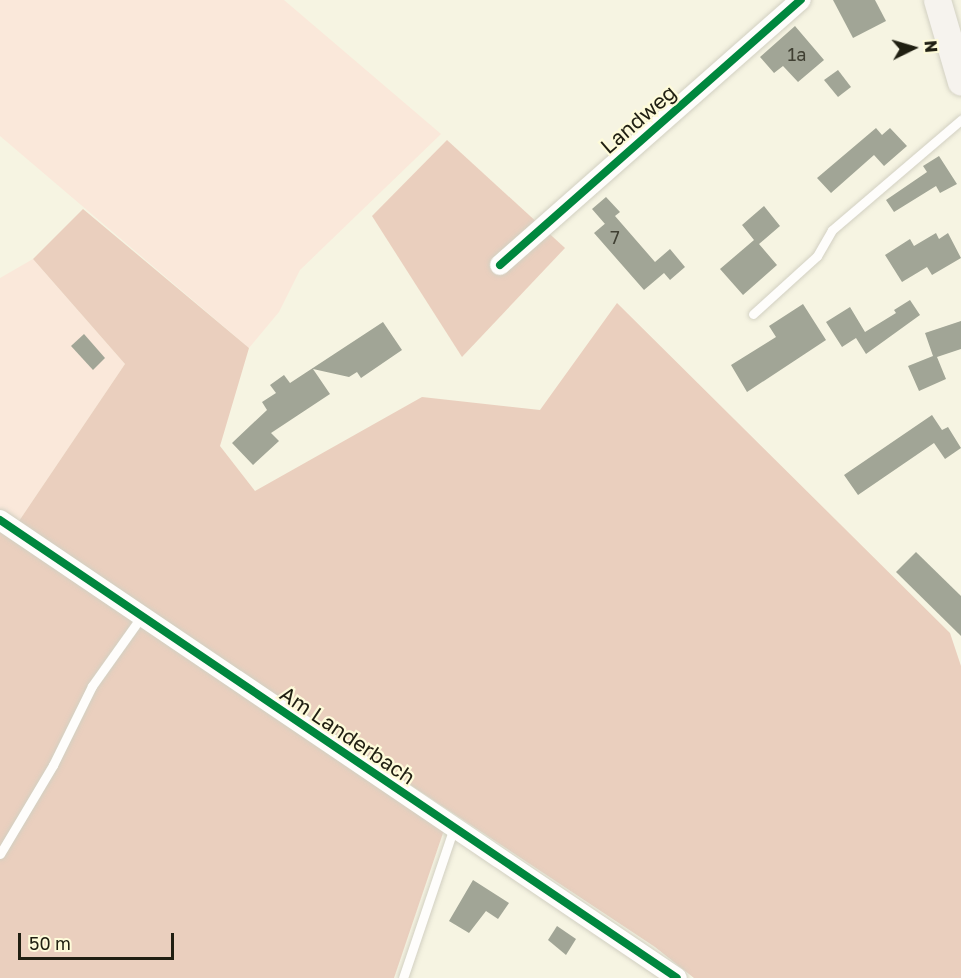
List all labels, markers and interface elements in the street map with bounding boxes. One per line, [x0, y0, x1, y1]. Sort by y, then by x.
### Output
north arrow [883, 18, 943, 78]
text: N [920, 39, 941, 53]
house number: 1a [788, 43, 806, 65]
street label: Landweg [595, 79, 681, 159]
house number: 7 [610, 226, 620, 248]
street label: Am Landerbach [276, 681, 420, 789]
scale bar [21, 921, 177, 959]
text: 50 m [29, 932, 71, 954]

